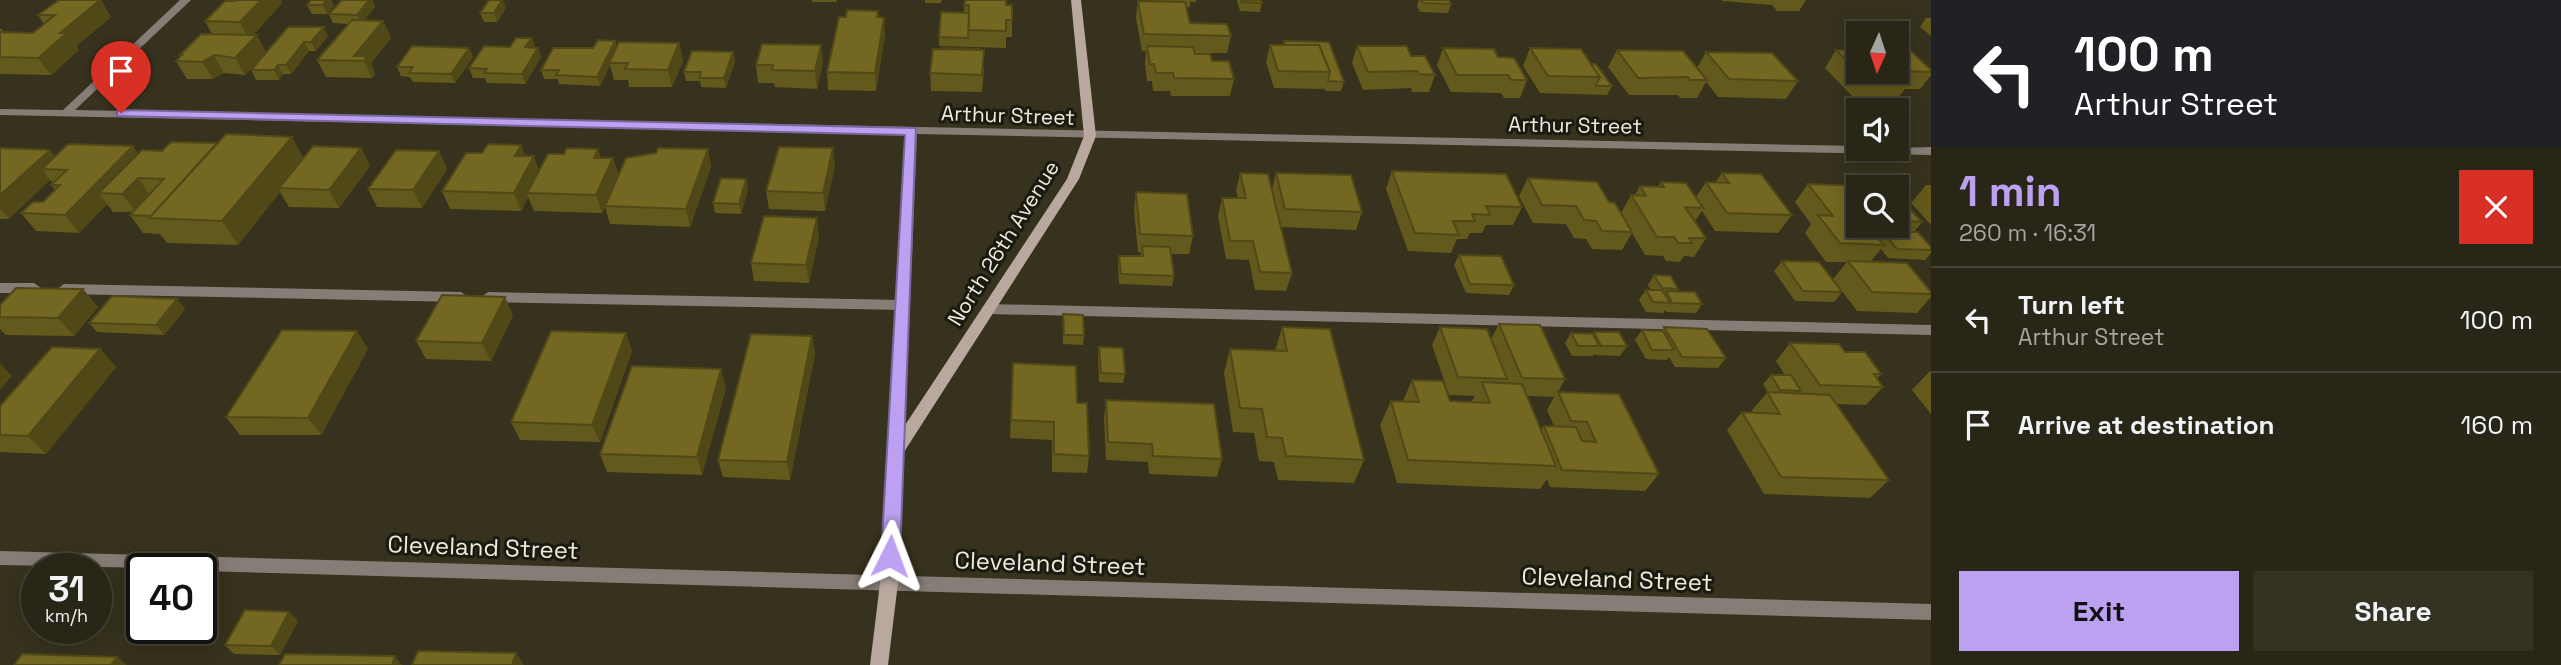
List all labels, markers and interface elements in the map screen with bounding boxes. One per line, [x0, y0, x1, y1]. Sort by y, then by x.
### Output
north arrow [1846, 21, 1909, 84]
map controls [1846, 21, 1909, 238]
text: 100 m [2074, 23, 2214, 85]
icon: left [1959, 28, 2050, 119]
pin [91, 41, 151, 113]
icon: arrive [102, 52, 140, 90]
text: Arthur Street [2074, 84, 2278, 124]
button: sound [1846, 98, 1909, 161]
street label: Arthur Street [941, 99, 1075, 131]
street label: Arthur Street [1508, 110, 1642, 140]
street label: North 26th Avenue [941, 155, 1065, 331]
text: 1 min [1959, 165, 2062, 218]
button: close [2459, 170, 2533, 244]
button: search [1846, 175, 1909, 238]
text: 260 m · 16:31 [1959, 218, 2096, 248]
text: Turn left [2018, 288, 2125, 322]
icon: left [1959, 301, 1997, 339]
text: 100 m [2460, 303, 2533, 337]
text: Arthur Street [2018, 322, 2165, 352]
icon: arrive [1959, 406, 1997, 444]
text: Arrive at destination [2018, 408, 2275, 442]
text: 160 m [2461, 408, 2533, 442]
position arrow [853, 519, 927, 593]
street label: Cleveland Street [387, 528, 579, 566]
street label: Cleveland Street [954, 544, 1146, 582]
speed limit sign: 40 [126, 553, 217, 644]
street label: Cleveland Street [1521, 560, 1713, 598]
text: 31 [48, 567, 85, 611]
button: Exit [1959, 571, 2239, 651]
button: Share [2253, 571, 2533, 651]
text: km/h [45, 604, 88, 627]

